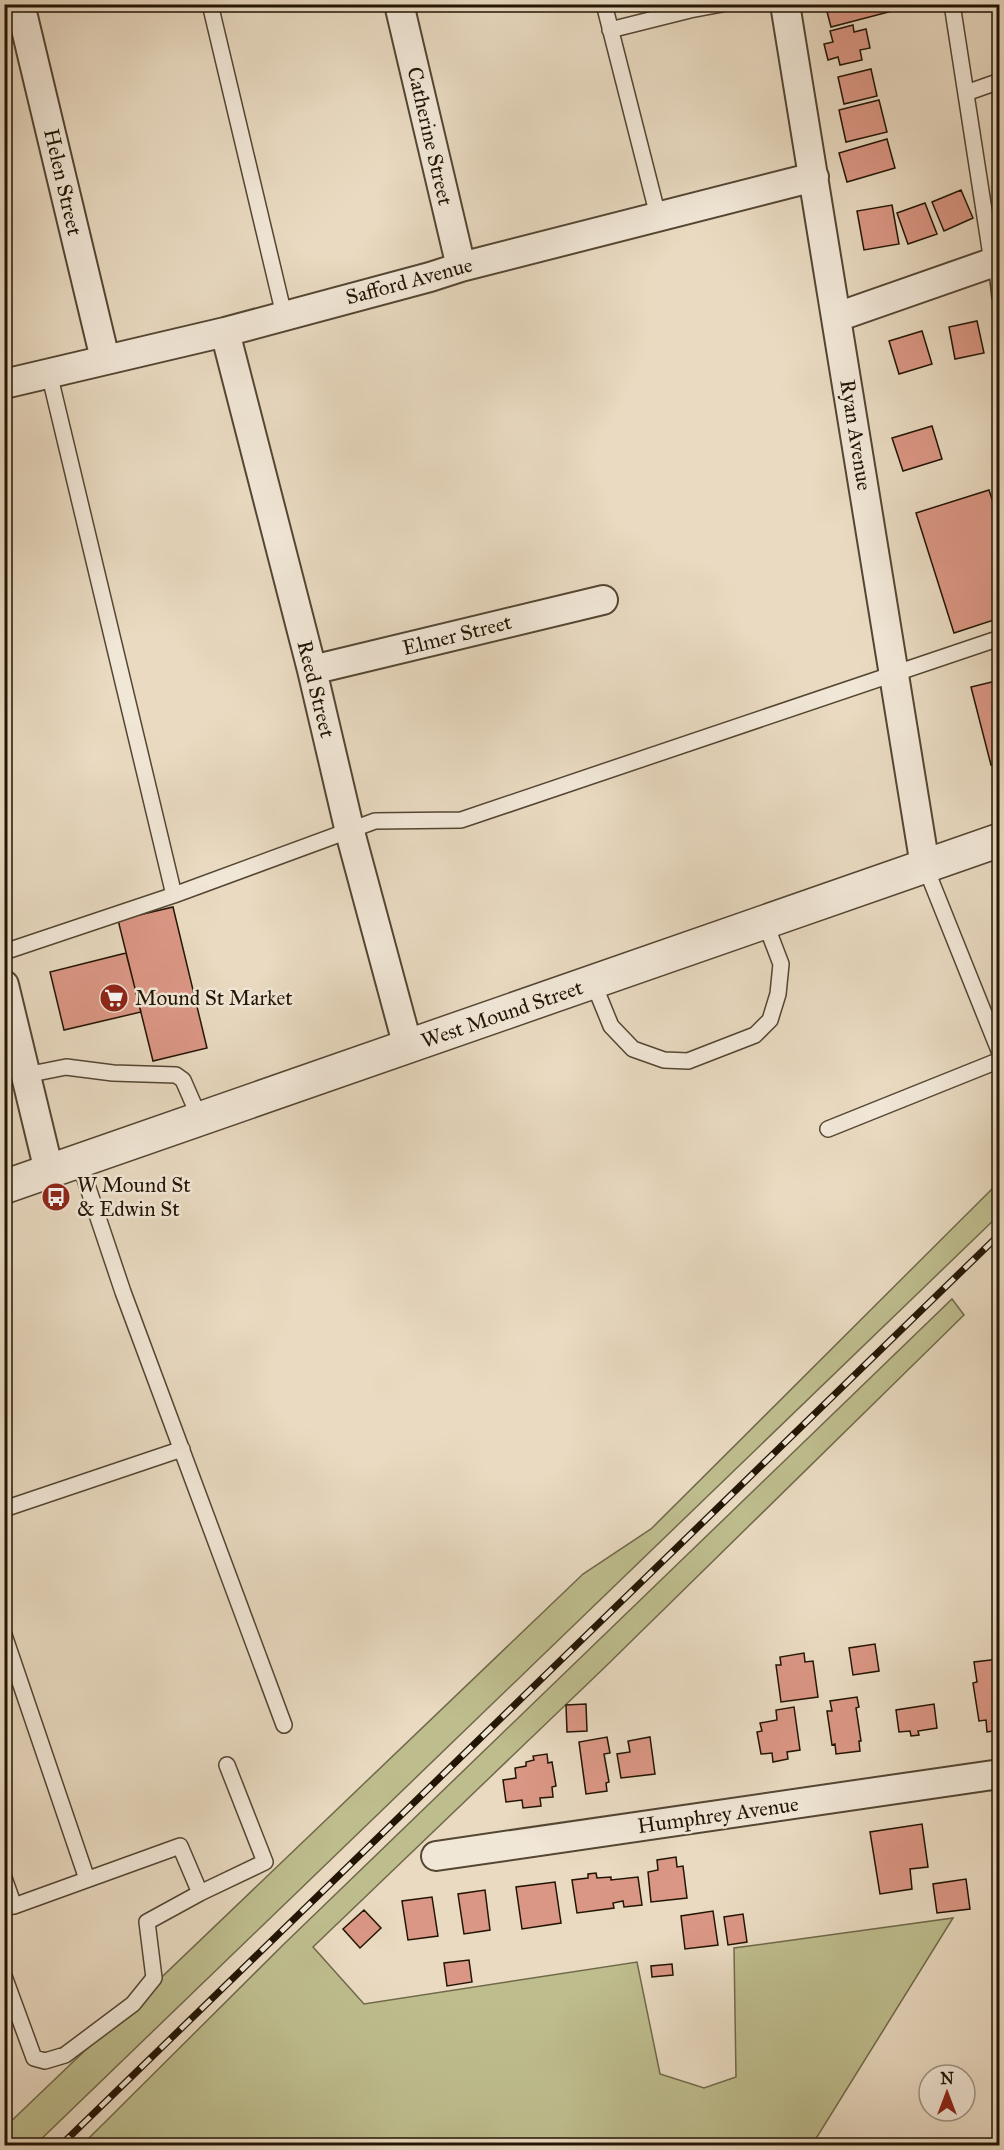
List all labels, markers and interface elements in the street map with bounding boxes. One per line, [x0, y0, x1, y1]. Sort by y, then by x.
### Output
street label: Catherine Street [401, 64, 459, 208]
street label: Helen Street [38, 126, 88, 239]
street label: Safford Avenue [343, 252, 475, 310]
street label: Ryan Avenue [834, 378, 878, 493]
street label: Elmer Street [400, 609, 515, 661]
street label: Reed Street [291, 638, 341, 741]
street label: West Mound Street [418, 974, 587, 1054]
supermarket icon: Mound St Market [98, 982, 130, 1014]
place label: Mound St Market [135, 985, 293, 1011]
place label: W Mound St & Edwin St [77, 1172, 191, 1222]
bus stop icon: W Mound St & Edwin St [40, 1181, 72, 1213]
street label: Humphrey Avenue [636, 1791, 801, 1839]
north arrow [917, 2063, 977, 2123]
text: N [940, 2069, 954, 2088]

